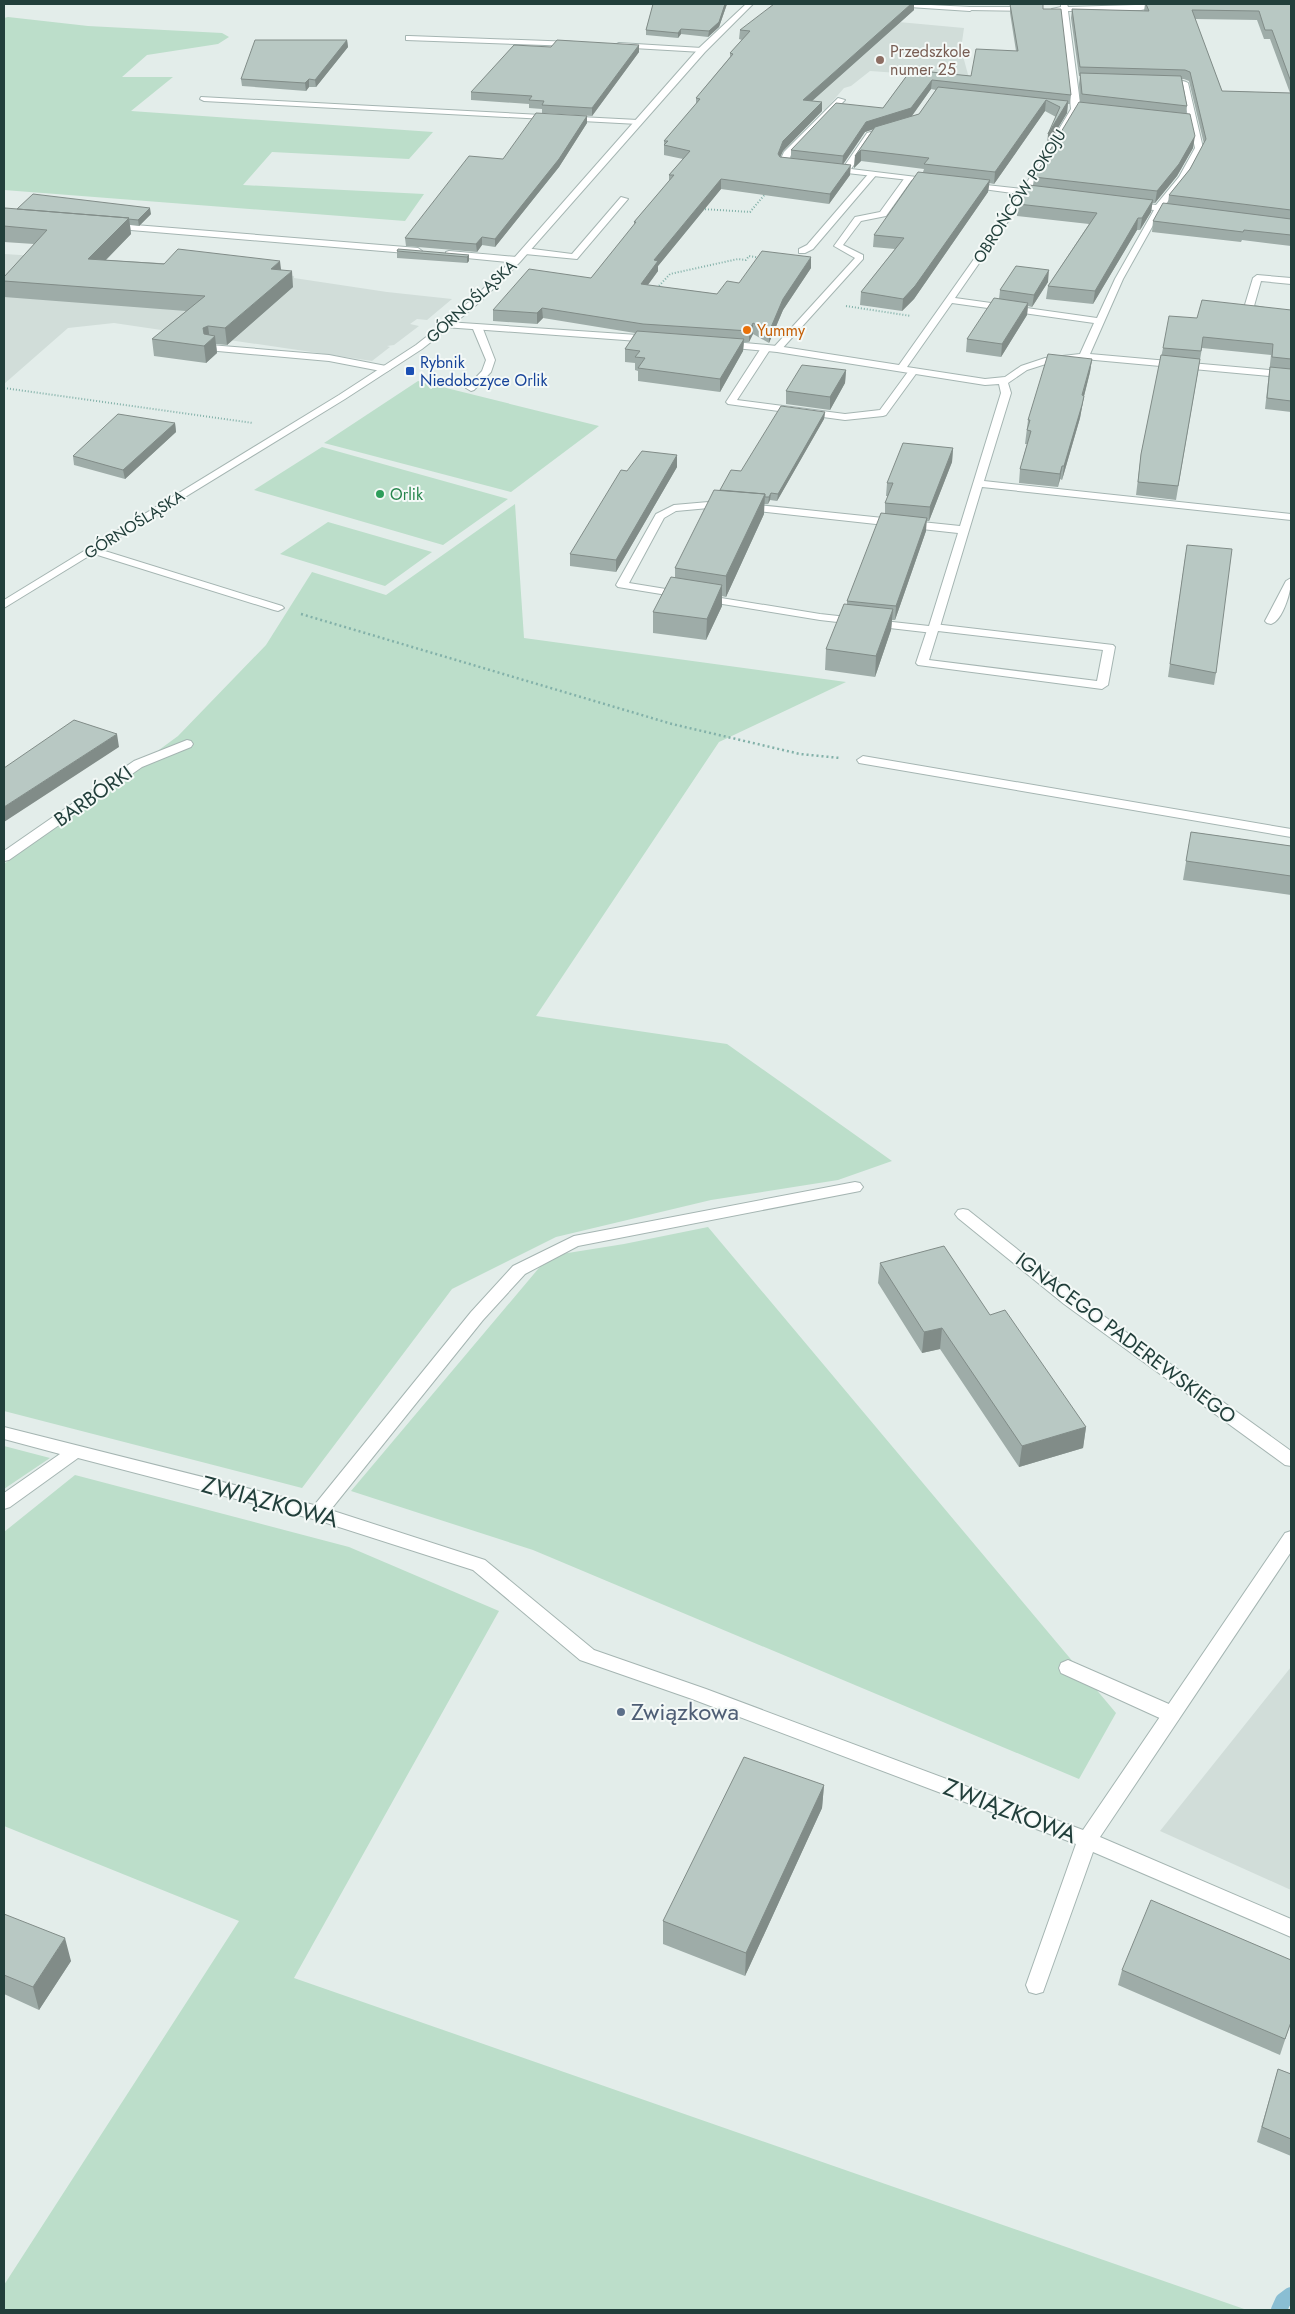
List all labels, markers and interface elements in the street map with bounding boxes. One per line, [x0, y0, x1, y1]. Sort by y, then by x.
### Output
place label: Przedszkole numer 25 [890, 40, 970, 81]
marker: Przedszkole numer 25 [874, 54, 886, 66]
street label: OBROŃCÓW POKOJU [967, 125, 1071, 268]
street label: GÓRNOŚLĄSKA [421, 254, 522, 348]
place label: Yummy [757, 319, 806, 342]
marker: Yummy [741, 324, 753, 336]
place label: Rybnik Niedobczyce Orlik [420, 351, 548, 392]
marker: Rybnik Niedobczyce Orlik [404, 365, 416, 377]
place label: Orlik [390, 483, 424, 506]
street label: GÓRNOŚLĄSKA [80, 484, 189, 564]
marker: Orlik [374, 488, 386, 500]
street label: BARBÓRKI [48, 759, 138, 834]
street label: IGNACEGO PADEREWSKIEGO [1009, 1246, 1242, 1431]
street label: ZWIĄZKOWA [198, 1466, 342, 1537]
place label: Związkowa [631, 1694, 739, 1729]
marker: Związkowa [615, 1706, 627, 1718]
street label: ZWIĄZKOWA [938, 1769, 1082, 1852]

